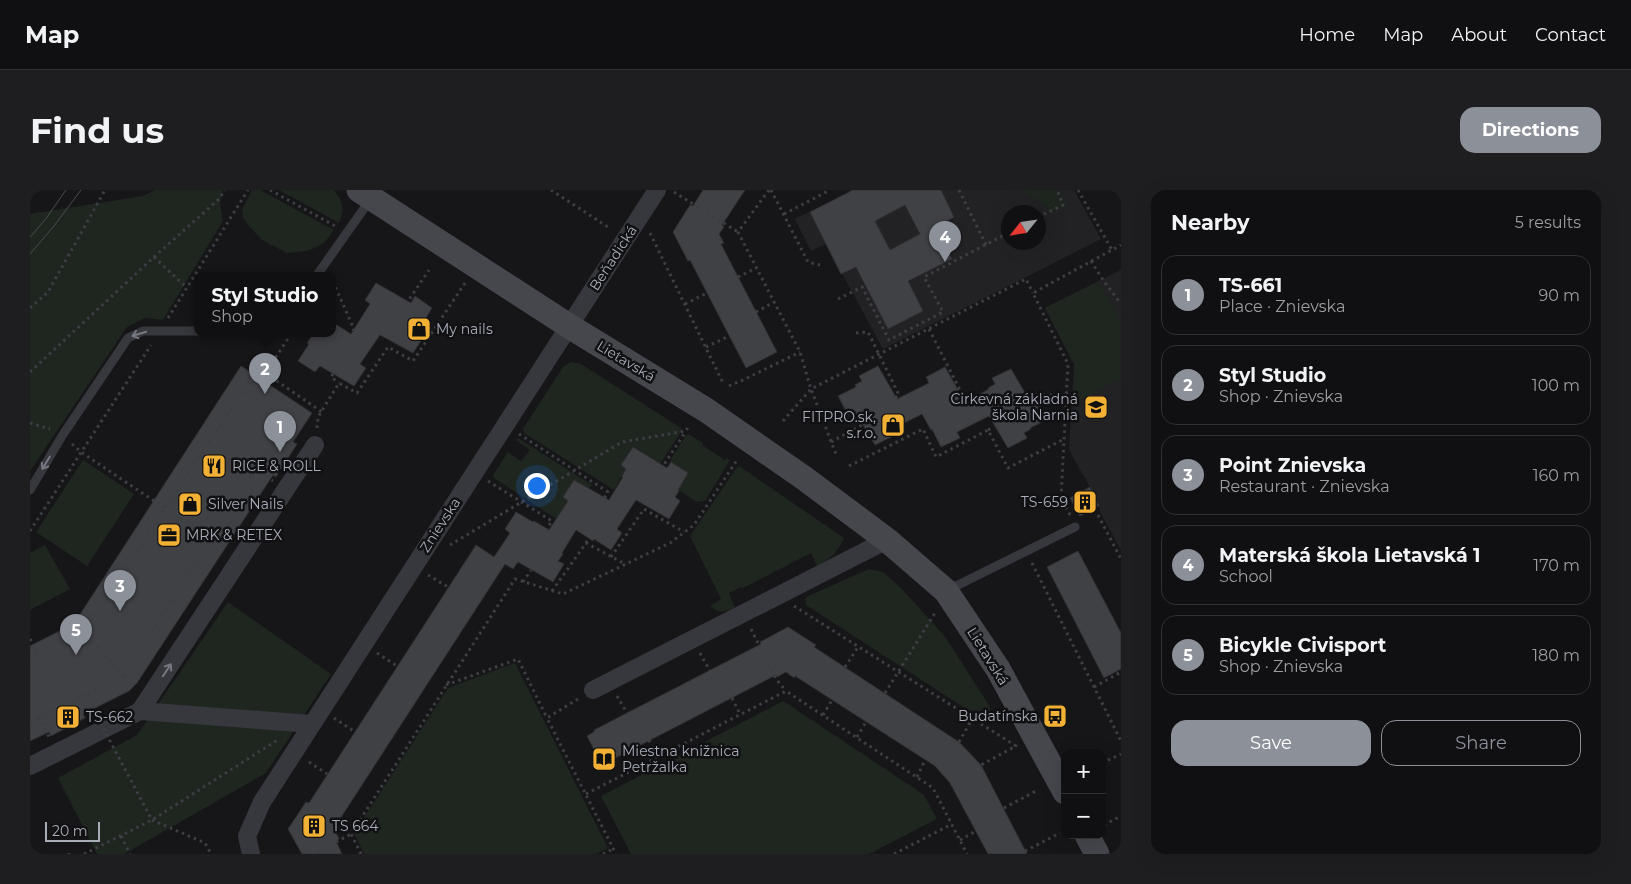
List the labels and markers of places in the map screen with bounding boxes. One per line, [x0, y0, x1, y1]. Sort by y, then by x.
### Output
pin: 4 [929, 221, 961, 262]
shop icon: My nails [406, 316, 432, 342]
place label: My nails [436, 320, 493, 338]
pin: 2 [249, 353, 281, 394]
place label: Cirkevná základná škola Narnia [950, 390, 1078, 424]
school or university icon: Cirkevná základná škola Narnia [1083, 394, 1109, 420]
place label: FITPRO.sk, s.r.o. [802, 408, 876, 442]
pin: 1 [264, 411, 296, 452]
shop icon: FITPRO.sk, s.r.o. [880, 412, 906, 438]
restaurant icon: RICE & ROLL [201, 453, 227, 479]
place label: RICE & ROLL [232, 457, 321, 475]
building icon: TS-659 [1072, 489, 1098, 515]
shop icon: Silver Nails [177, 491, 203, 517]
place label: TS-659 [1021, 493, 1068, 511]
place label: Silver Nails [208, 495, 283, 513]
office icon: MRK & RETEX [156, 522, 182, 548]
place label: MRK & RETEX [186, 526, 282, 544]
pin: 3 [104, 570, 136, 611]
pin: 5 [60, 614, 92, 655]
bus stop icon: Budatínska [1042, 703, 1068, 729]
building icon: TS-662 [55, 704, 81, 730]
place label: Budatínska [958, 707, 1038, 725]
place label: TS-662 [86, 708, 133, 726]
place label: Miestna knižnica Petržalka [622, 742, 740, 776]
library icon: Miestna knižnica Petržalka [591, 746, 617, 772]
building icon: TS 664 [301, 813, 327, 839]
place label: TS 664 [332, 817, 379, 835]

